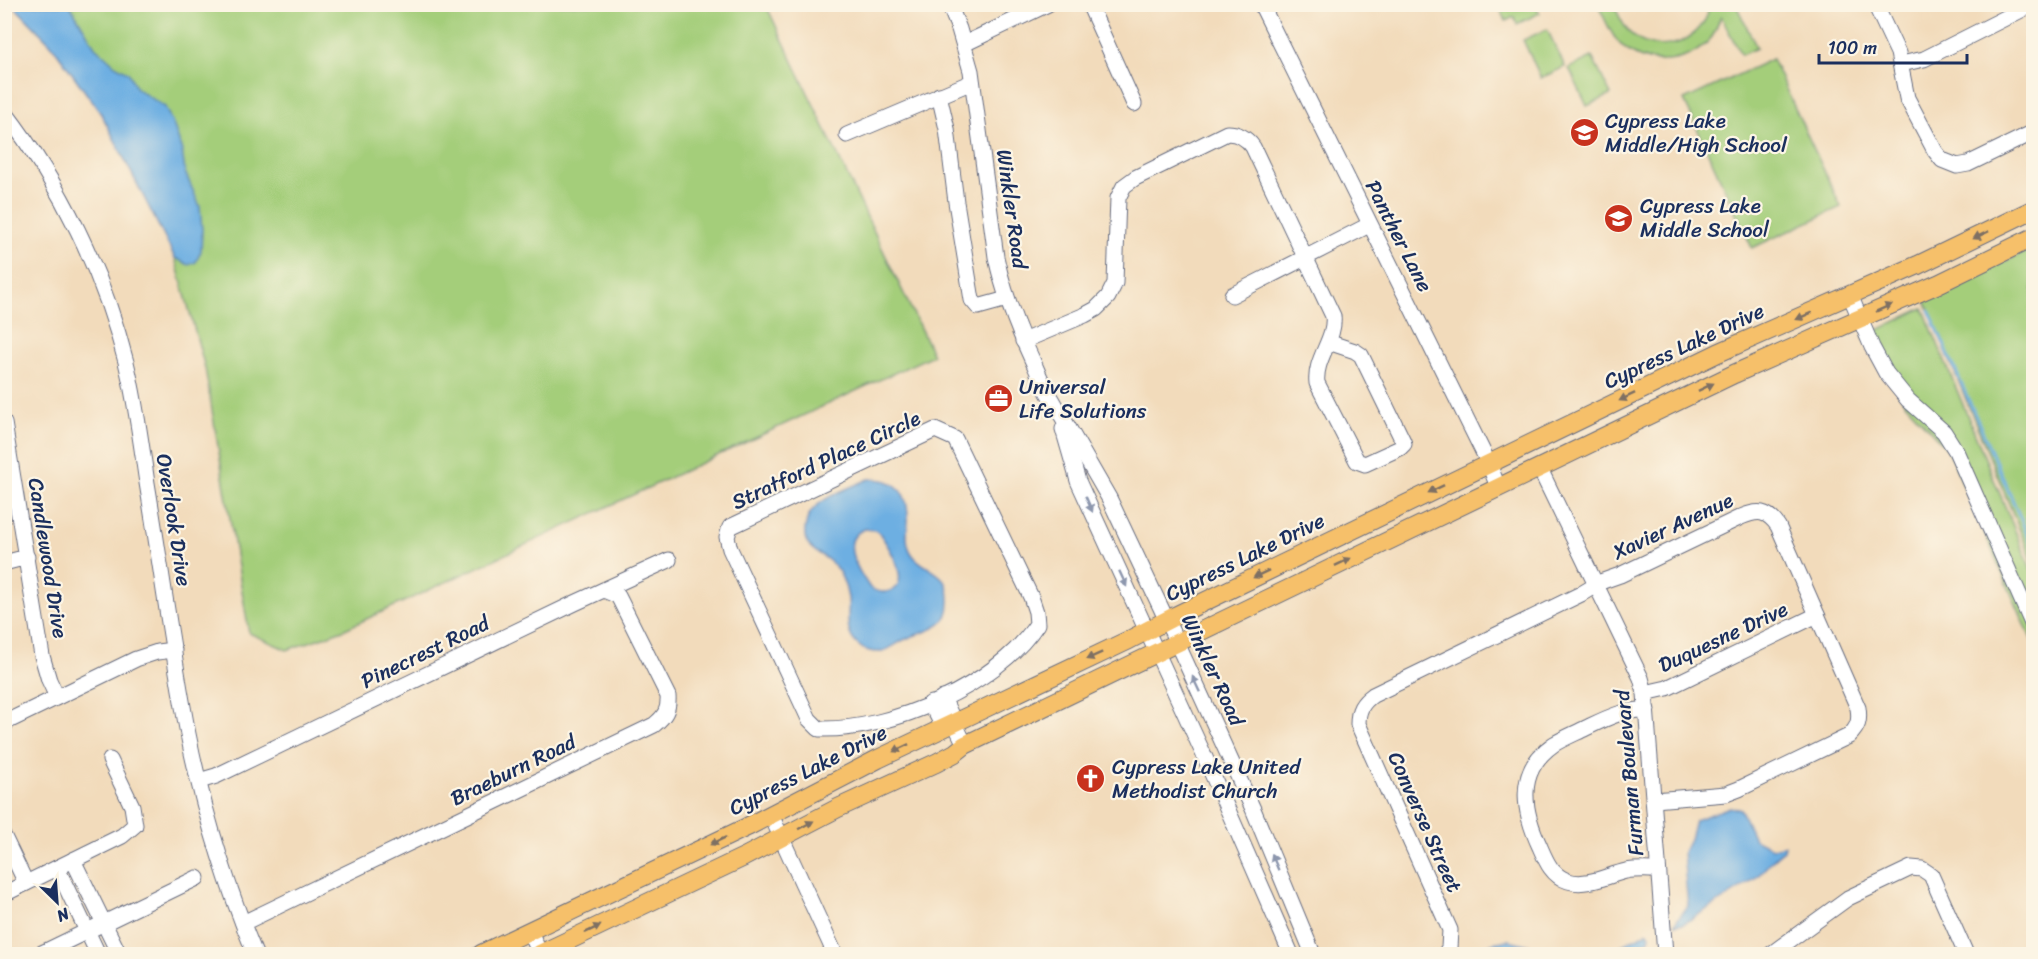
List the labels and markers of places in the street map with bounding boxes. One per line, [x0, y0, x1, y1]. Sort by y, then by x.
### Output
place label: Cypress Lake Middle/High School [1605, 102, 1788, 164]
school or university icon: Cypress Lake Middle/High School [1568, 117, 1600, 149]
place label: Cypress Lake Middle School [1640, 187, 1770, 249]
school or university icon: Cypress Lake Middle School [1603, 202, 1635, 234]
place label: Universal Life Solutions [1019, 368, 1147, 430]
office icon: Universal Life Solutions [982, 383, 1014, 415]
place label: Cypress Lake United Methodist Church [1112, 748, 1302, 810]
church icon: Cypress Lake United Methodist Church [1075, 763, 1107, 795]

